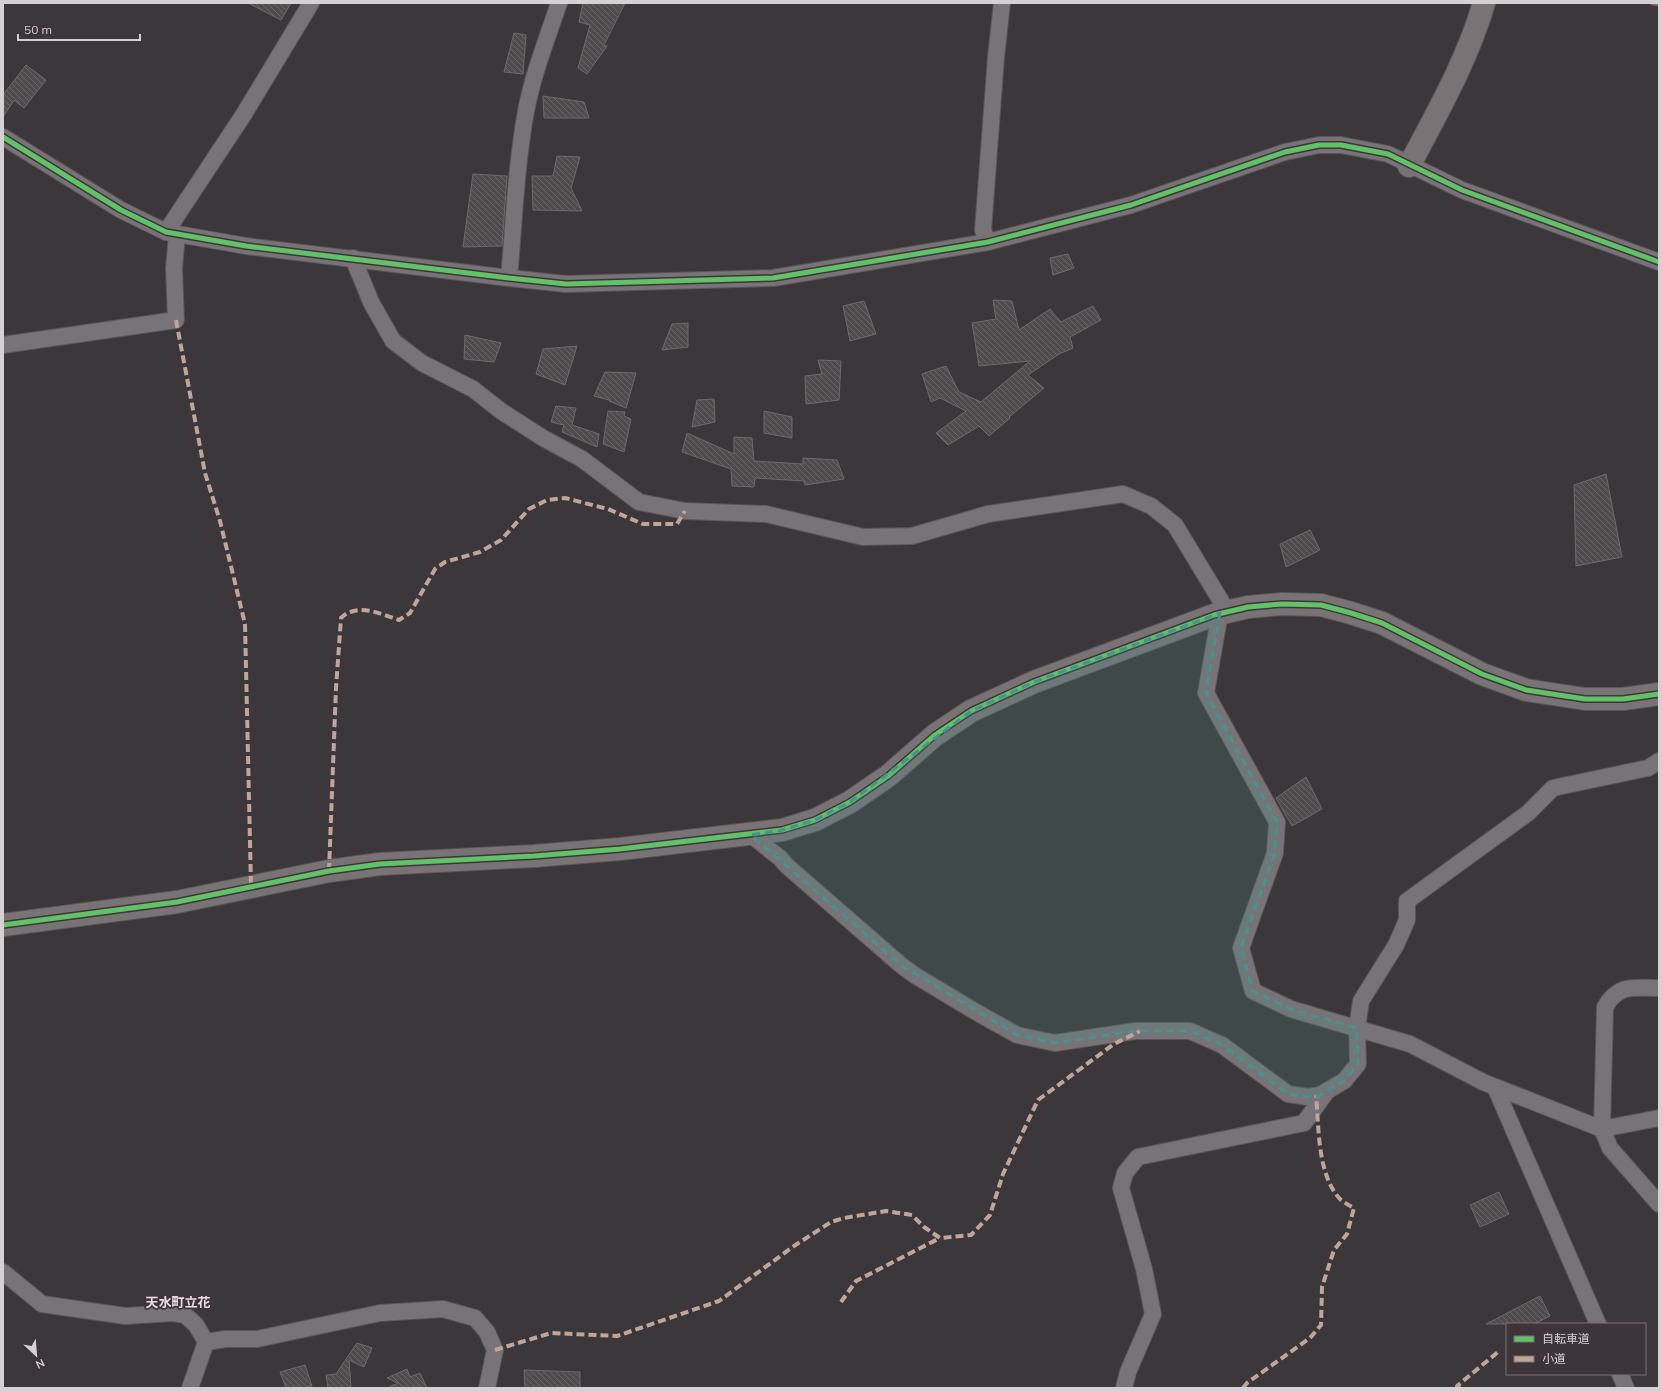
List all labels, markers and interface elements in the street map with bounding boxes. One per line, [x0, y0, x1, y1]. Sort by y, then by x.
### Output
scale bar [18, 16, 140, 42]
text: 50 m [24, 22, 52, 37]
district label: 天水町立花 [145, 1294, 211, 1310]
legend [1506, 1323, 1646, 1375]
text: 自転車道 [1542, 1331, 1590, 1346]
north arrow [16, 1335, 56, 1375]
text: 小道 [1542, 1351, 1566, 1366]
text: N [34, 1356, 47, 1372]

